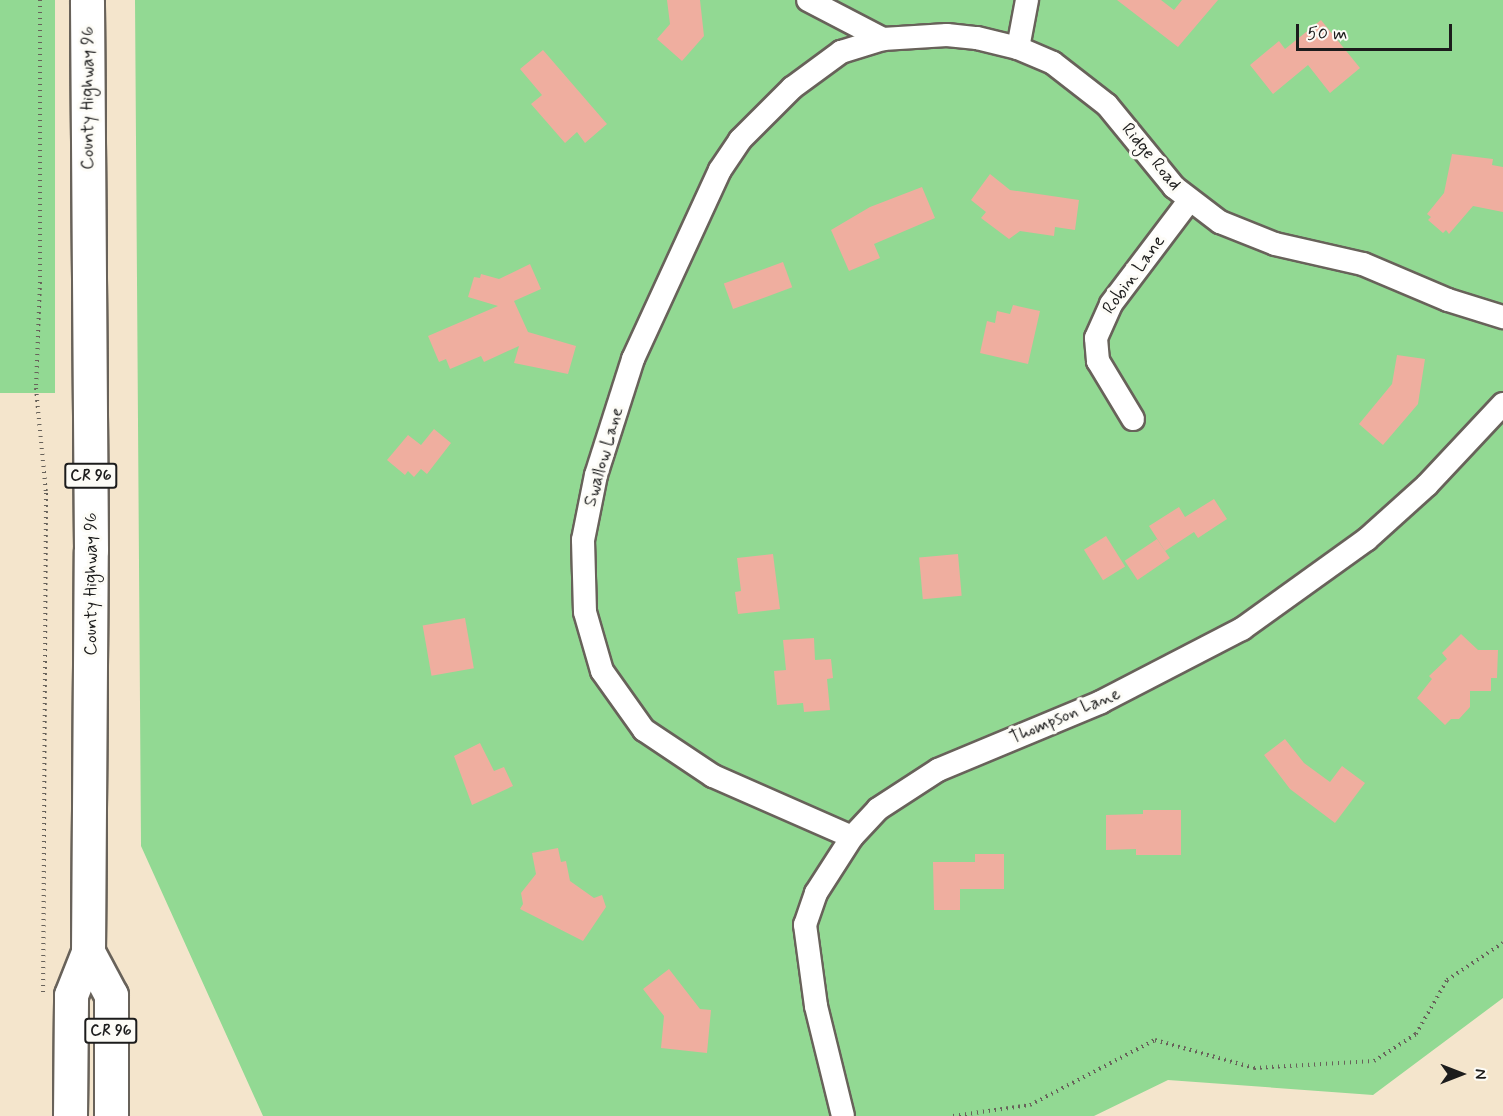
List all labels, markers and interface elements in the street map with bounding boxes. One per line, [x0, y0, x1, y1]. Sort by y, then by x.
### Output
scale bar [1299, 12, 1455, 50]
text: 50 m [1307, 22, 1347, 46]
street label: County Highway 96 [77, 25, 99, 171]
street label: Ridge Road [1116, 119, 1186, 195]
street label: Robin Lane [1099, 232, 1169, 318]
street label: Swallow Lane [580, 405, 628, 509]
road number: CR 96 [64, 463, 118, 489]
street label: County Highway 96 [80, 511, 102, 657]
street label: Thompson Lane [1008, 683, 1122, 749]
road number: CR 96 [84, 1018, 138, 1044]
north arrow [1431, 1044, 1491, 1104]
text: N [1469, 1069, 1490, 1079]

